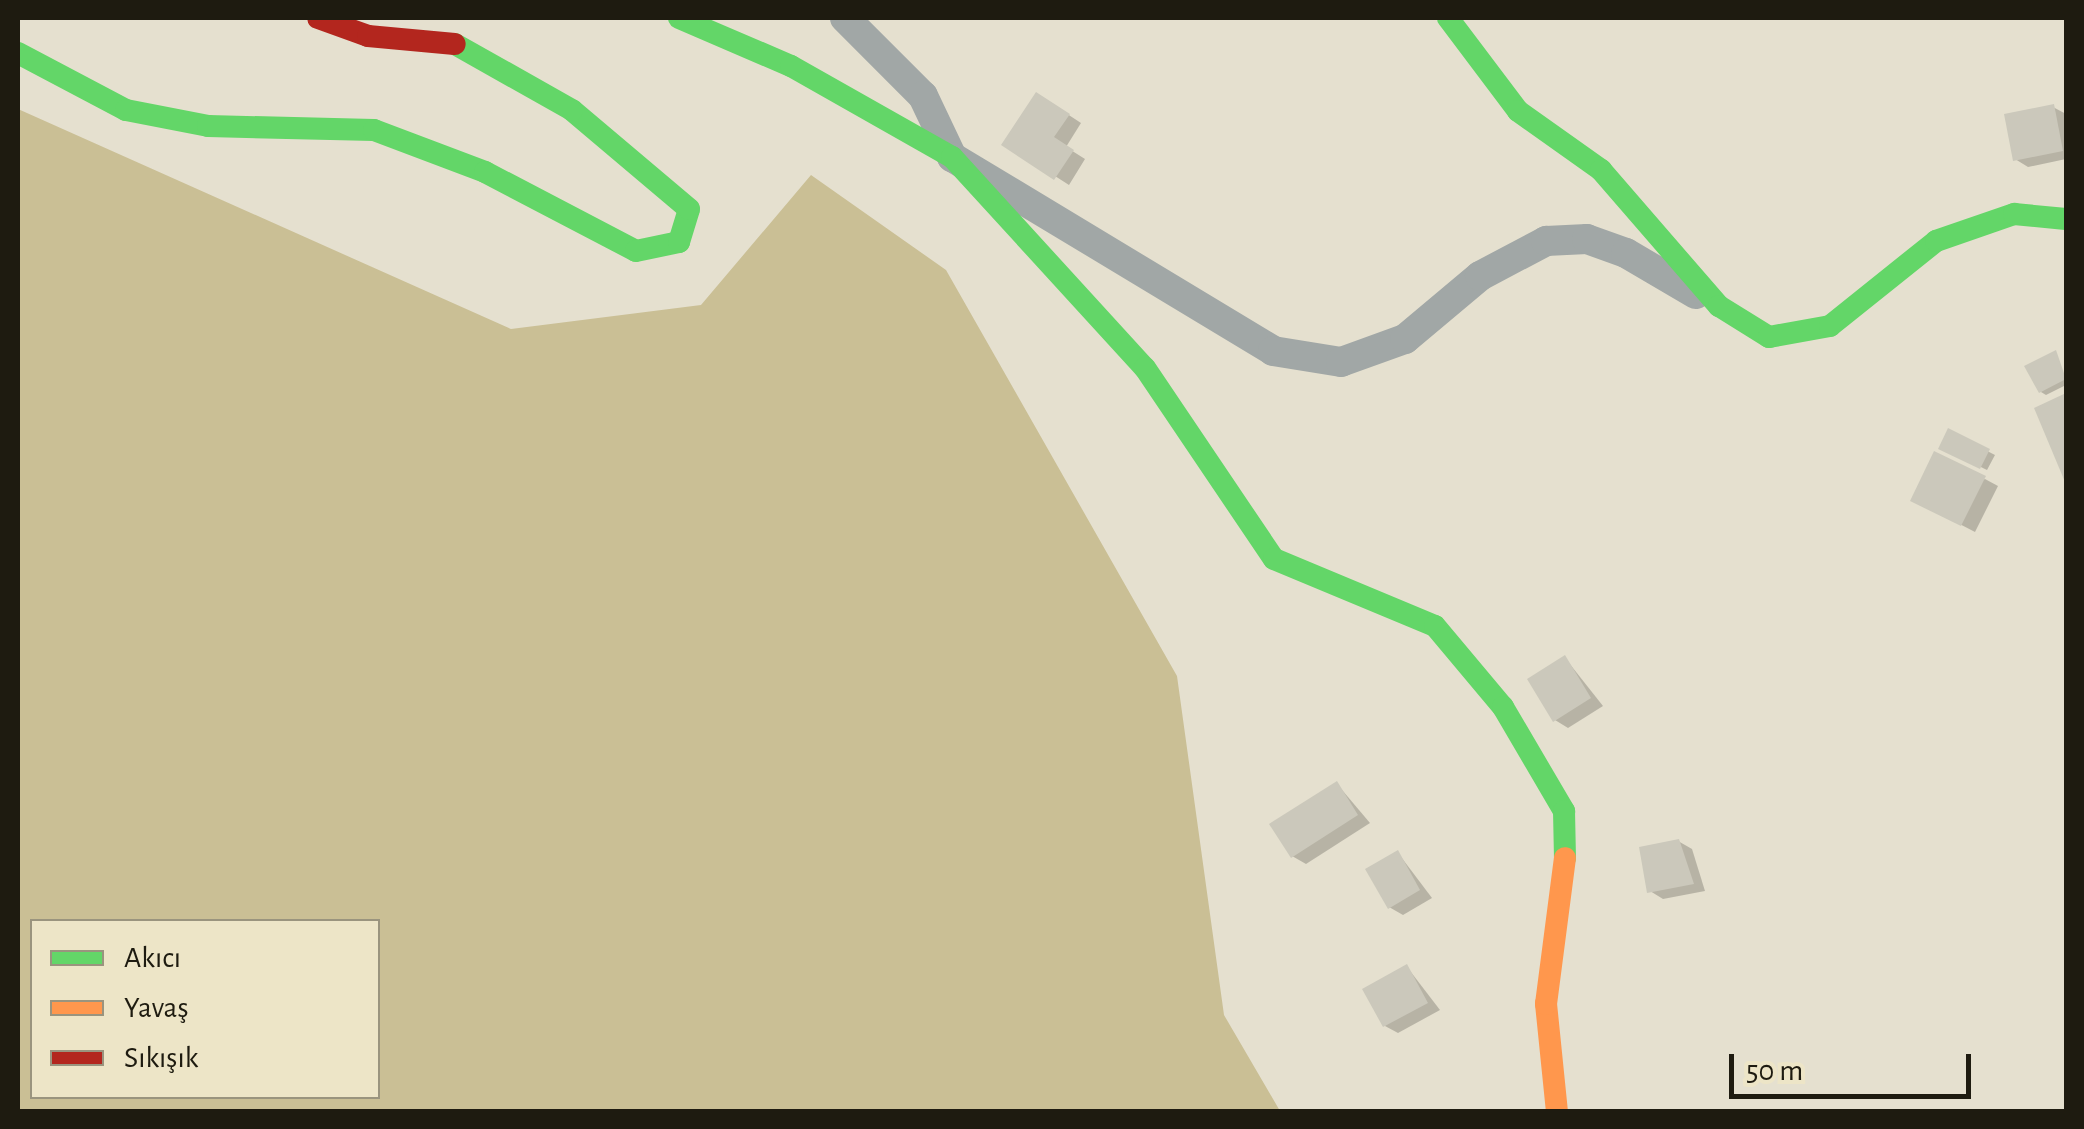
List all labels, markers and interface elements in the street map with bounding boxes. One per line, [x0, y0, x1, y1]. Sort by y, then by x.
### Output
legend [30, 919, 380, 1099]
text: Akıcı [124, 943, 181, 973]
text: Yavaş [124, 993, 189, 1023]
scale bar [1734, 1034, 1976, 1096]
text: Sıkışık [124, 1043, 198, 1073]
text: 50 m [1746, 1056, 1803, 1086]

